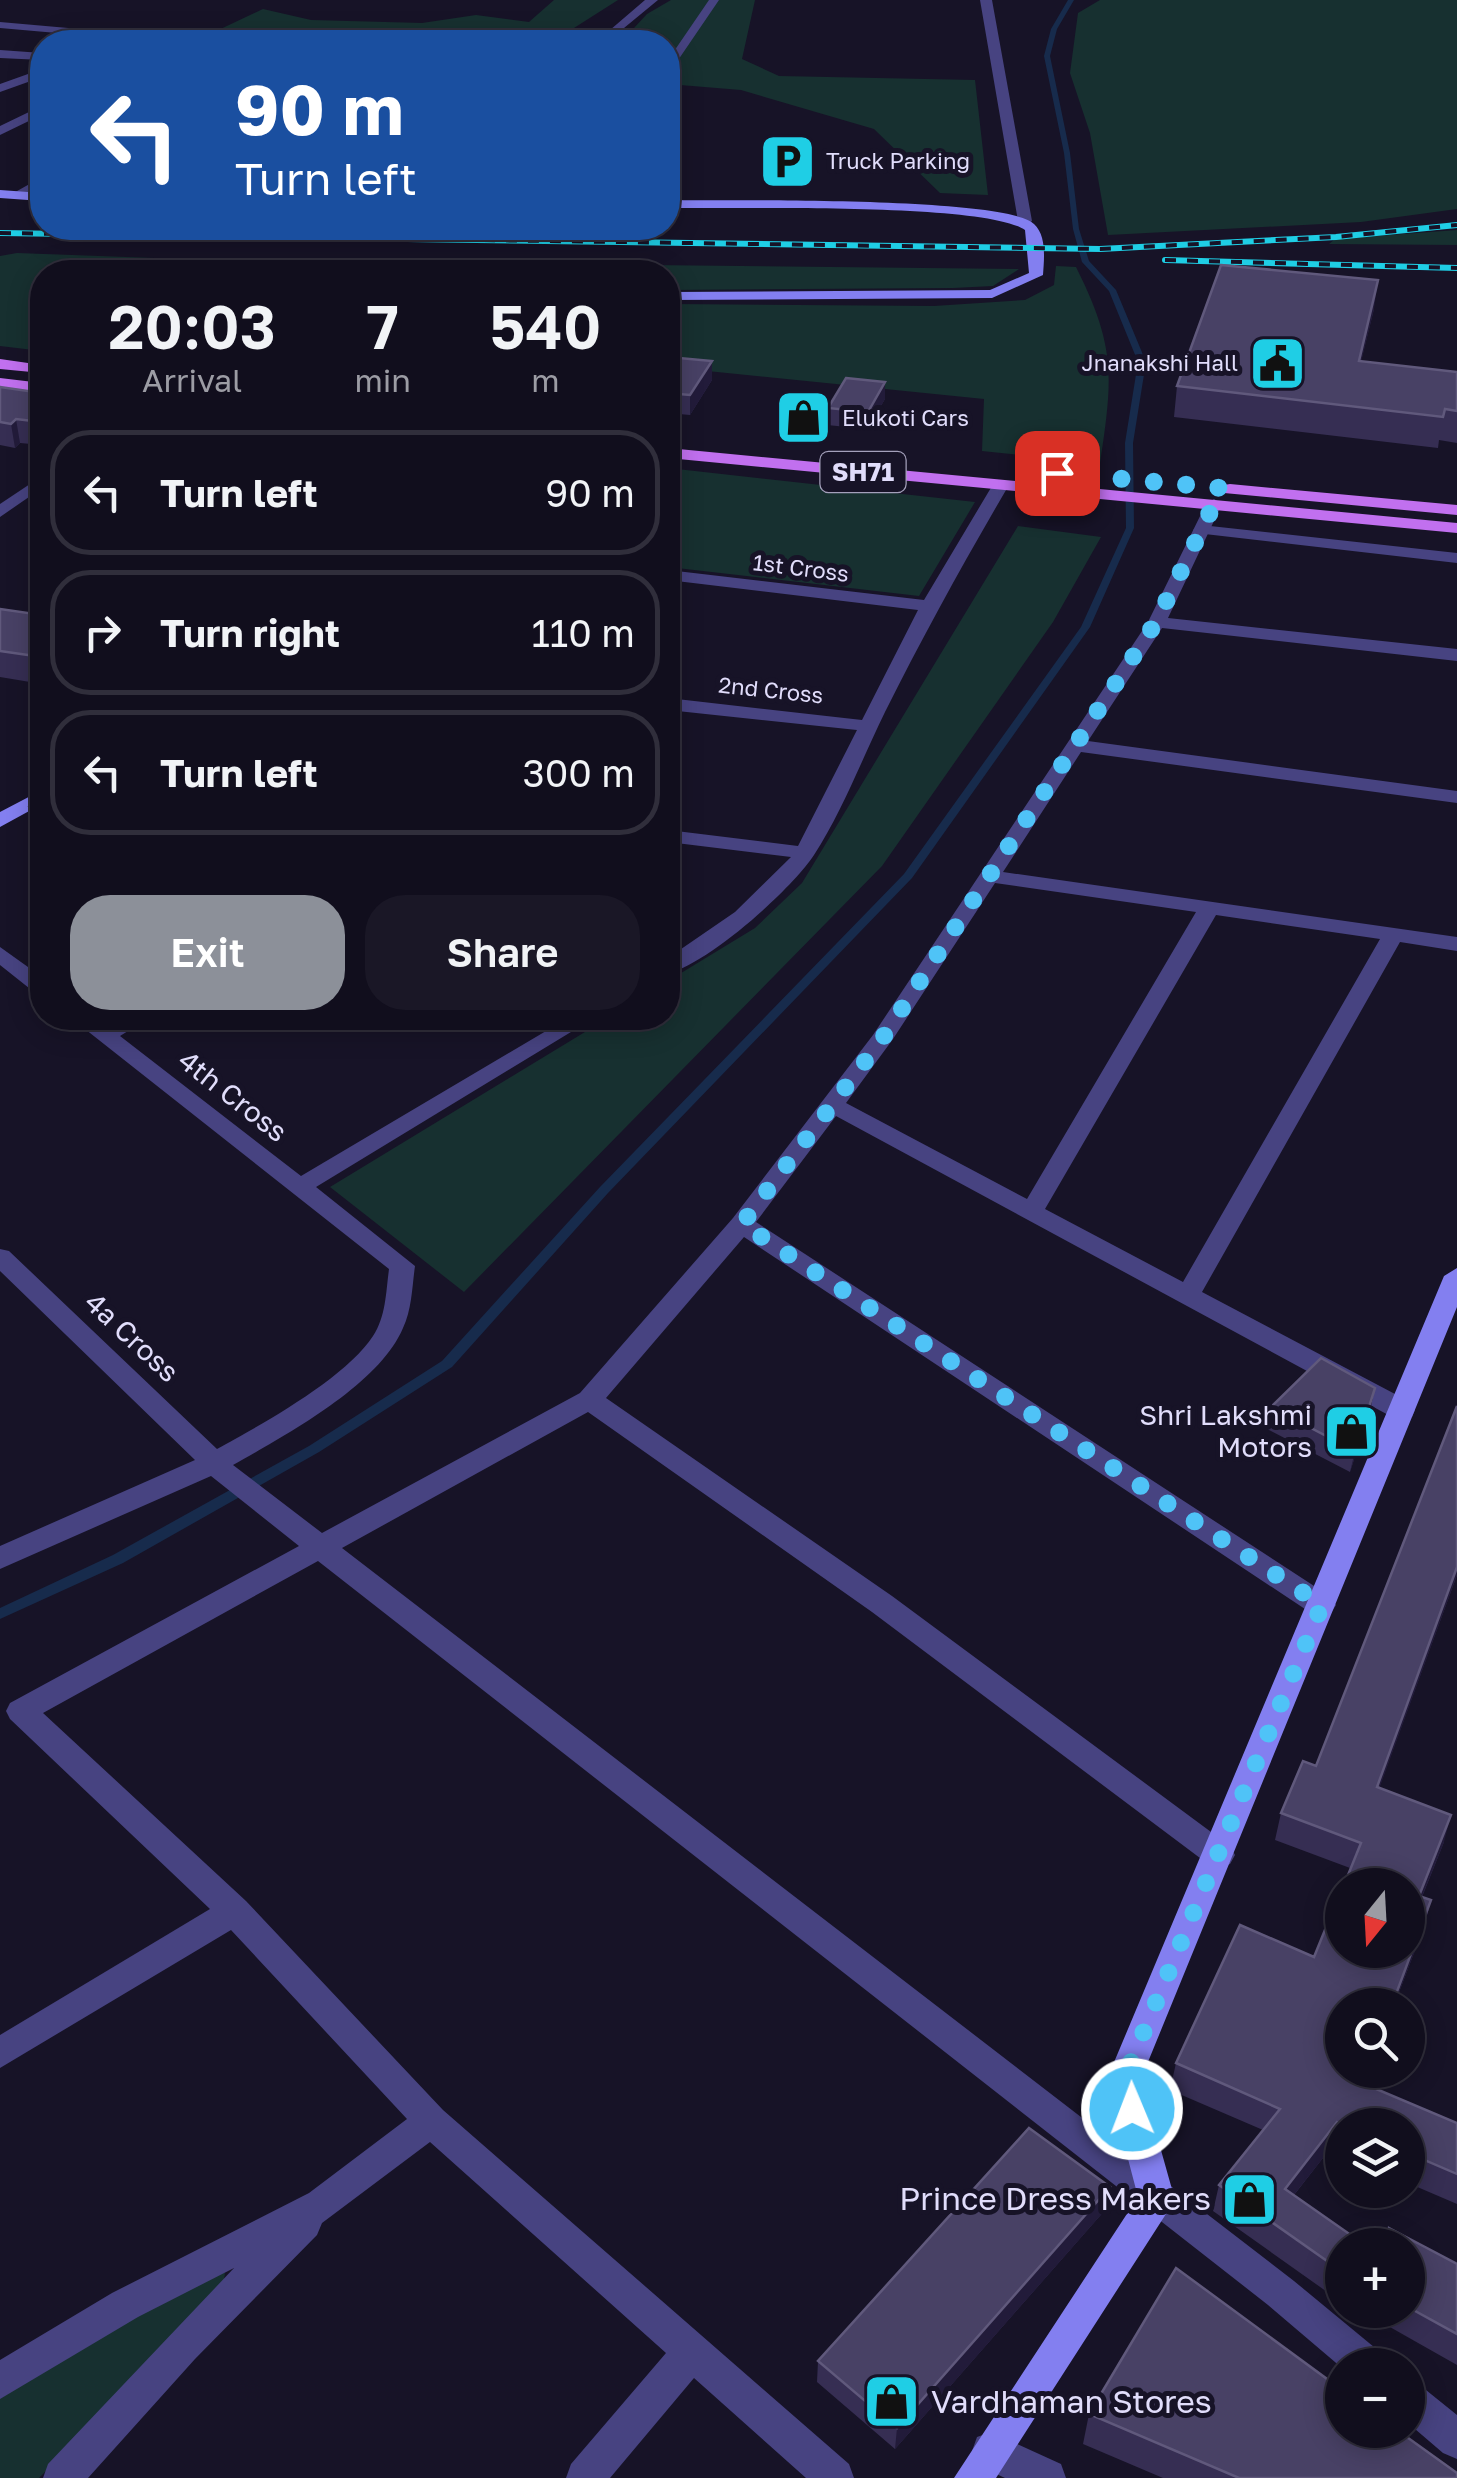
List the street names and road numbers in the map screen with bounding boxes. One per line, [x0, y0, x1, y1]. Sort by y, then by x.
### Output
road number: SH71 [820, 452, 906, 492]
street label: 1st Cross [752, 548, 851, 587]
street label: 2nd Cross [717, 671, 825, 708]
street label: 4th Cross [172, 1043, 294, 1148]
street label: 4a Cross [79, 1285, 186, 1388]

